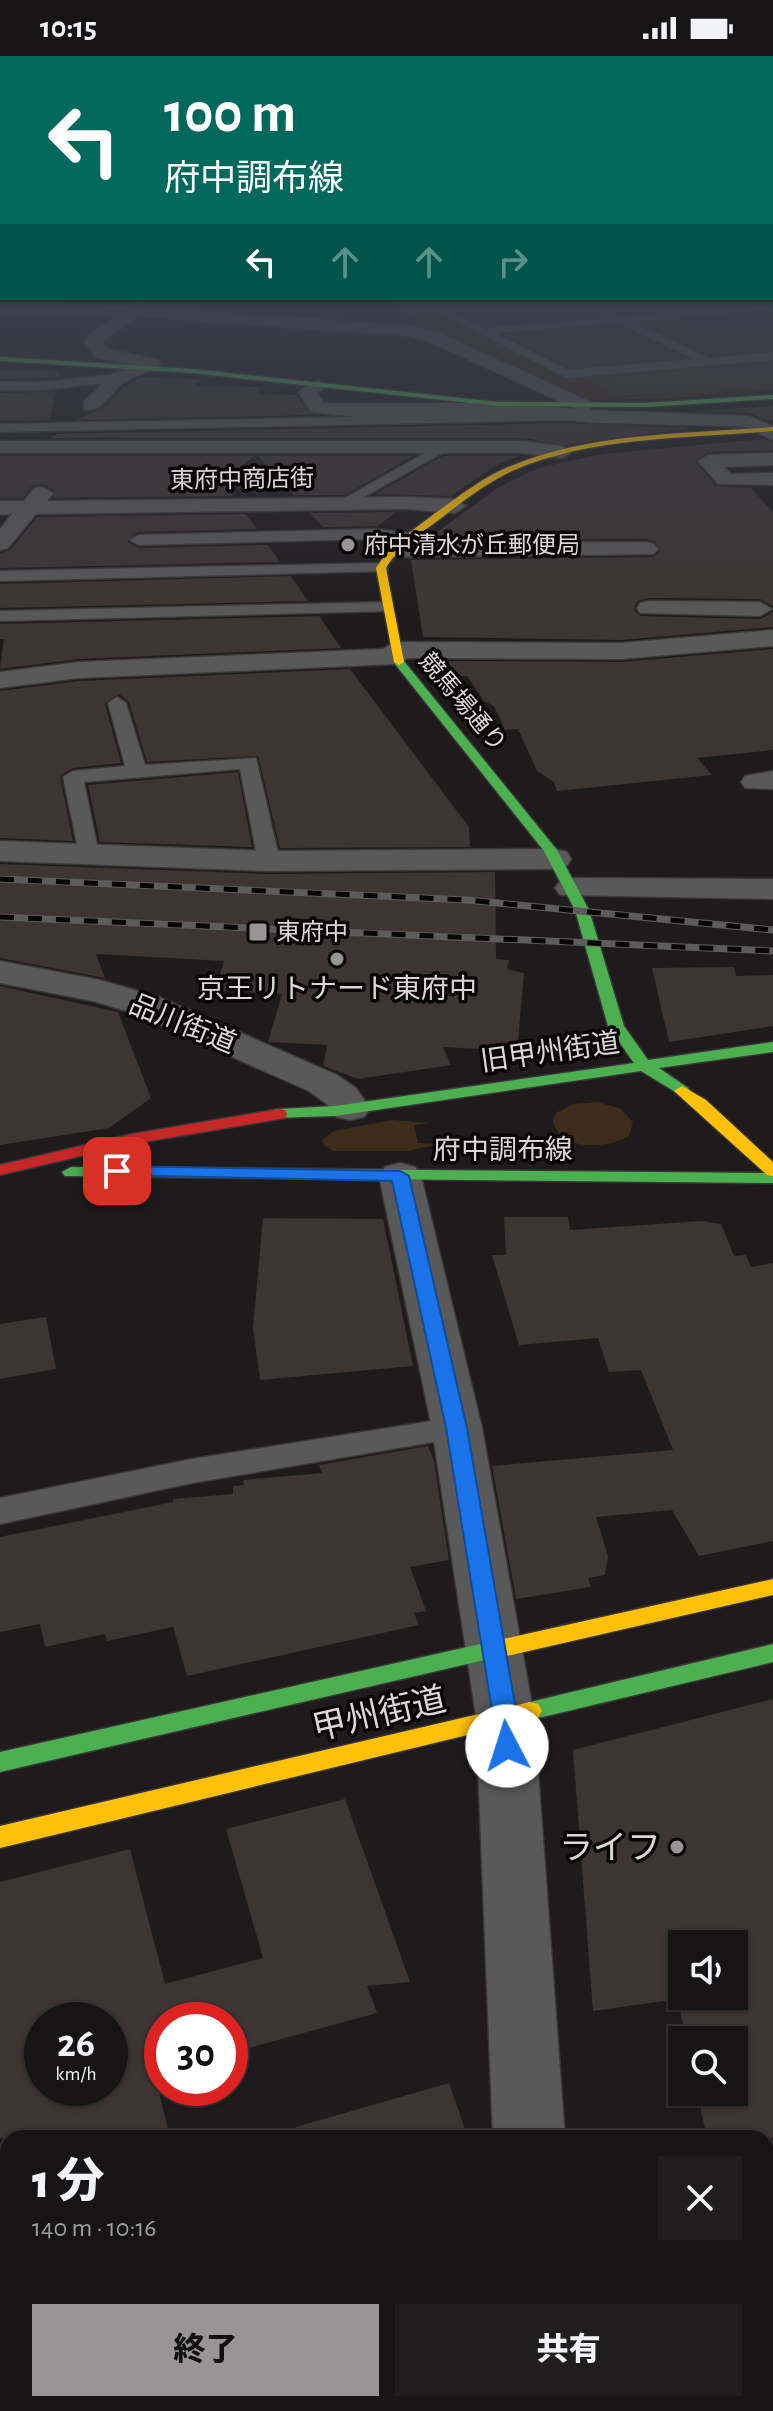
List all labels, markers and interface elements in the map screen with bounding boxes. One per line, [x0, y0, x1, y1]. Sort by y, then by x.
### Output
text: 10:15 [40, 13, 97, 43]
text: 100 m [164, 86, 296, 142]
icon: left [32, 88, 136, 192]
text: 府中調布線 [164, 161, 344, 197]
icon: left [239, 240, 283, 284]
icon: ahead [323, 240, 367, 284]
icon: ahead [407, 240, 451, 284]
icon: right [491, 240, 535, 284]
street label: 東府中商店街 [170, 465, 314, 493]
place label: 府中清水が丘郵便局 [364, 532, 580, 558]
marker: 府中清水が丘郵便局 [339, 536, 357, 554]
street label: 競馬場通り [414, 648, 511, 756]
place label: 東府中 [276, 919, 348, 945]
marker: 東府中 [247, 921, 269, 943]
marker: 京王リトナード東府中 [328, 950, 346, 968]
place label: 京王リトナード東府中 [197, 974, 477, 1004]
street label: 品川街道 [125, 989, 240, 1059]
street label: 旧甲州街道 [479, 1027, 622, 1077]
street label: 府中調布線 [433, 1135, 573, 1165]
pin [83, 1137, 151, 1205]
icon: arrive [95, 1149, 139, 1193]
street label: 甲州街道 [309, 1681, 450, 1747]
position arrow [465, 1704, 549, 1788]
place label: ライフ [559, 1832, 661, 1866]
marker: ライフ [668, 1838, 686, 1856]
map controls [668, 1930, 748, 2106]
button: sound [668, 1930, 748, 2010]
speed limit sign: 30 [144, 2002, 248, 2106]
text: 26 [57, 2024, 95, 2064]
button: search [668, 2026, 748, 2106]
text: km/h [55, 2064, 97, 2084]
button: close [658, 2156, 742, 2240]
text: 1 分 [32, 2159, 105, 2207]
text: 140 m · 10:16 [32, 2215, 157, 2241]
button: 終了 [32, 2304, 379, 2396]
button: 共有 [395, 2304, 742, 2396]

